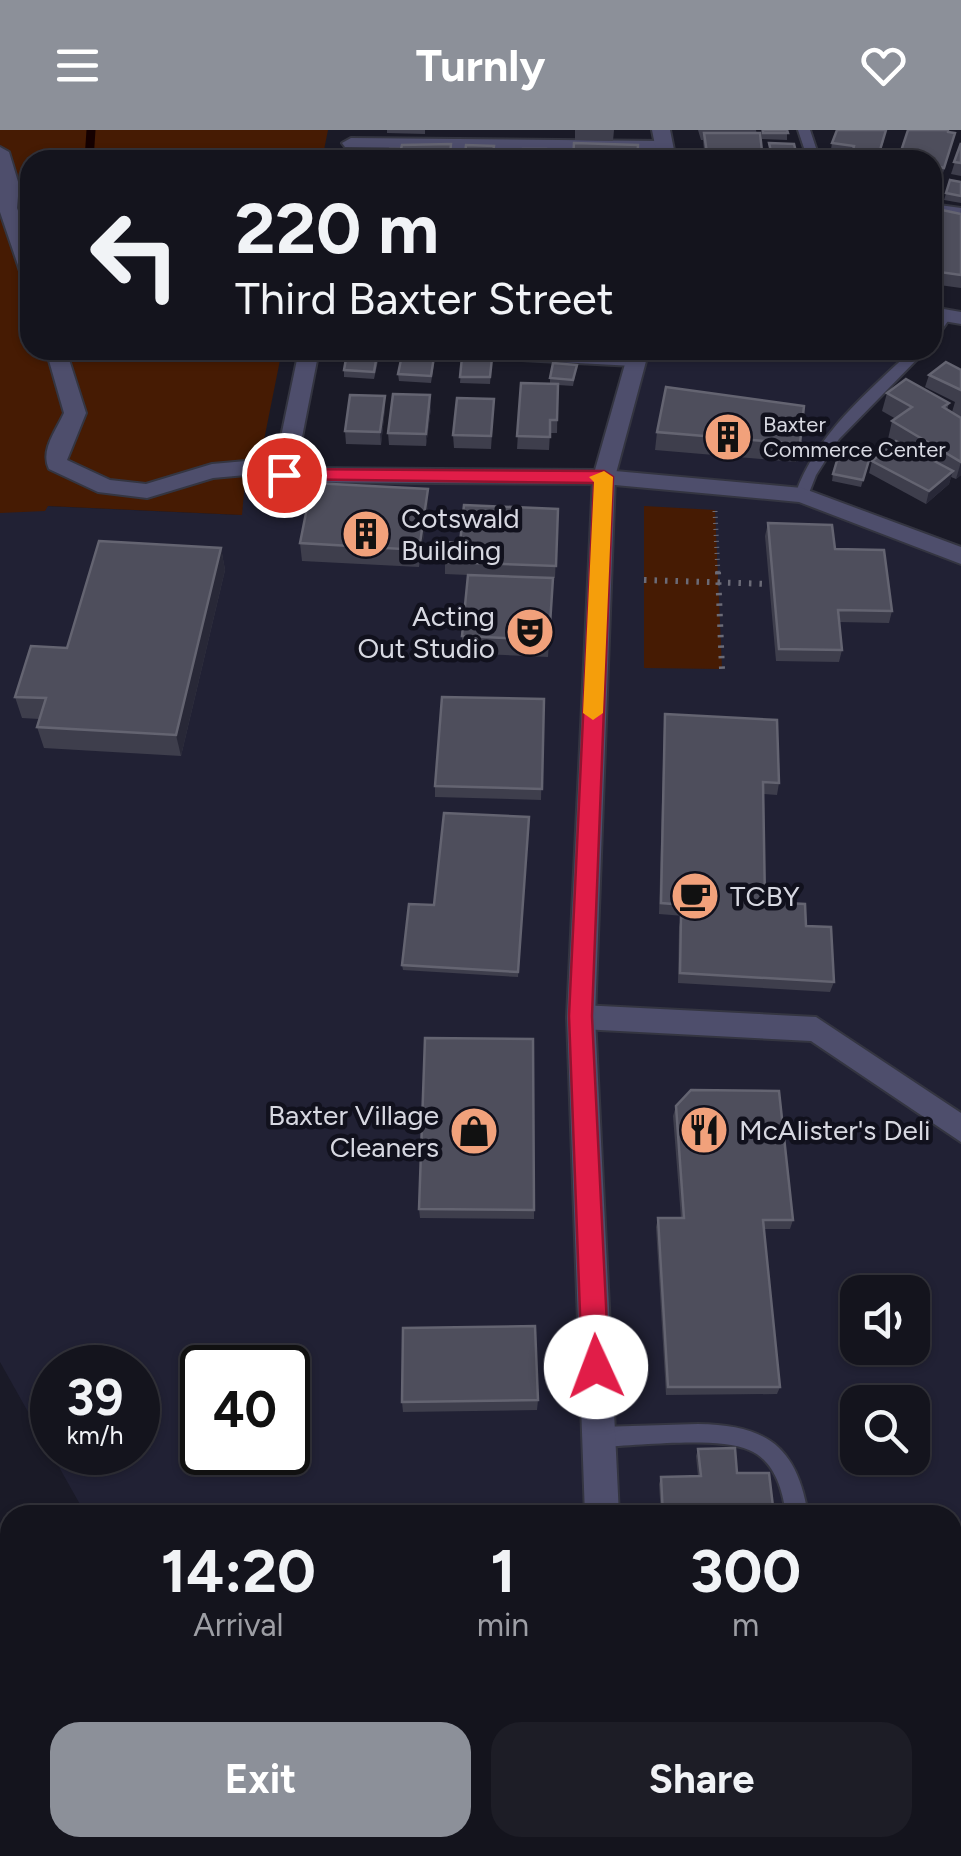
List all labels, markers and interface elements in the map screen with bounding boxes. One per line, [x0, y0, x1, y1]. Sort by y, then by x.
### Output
icon: menu [50, 38, 105, 93]
text: Turnly [416, 38, 545, 92]
icon: heart [856, 38, 911, 93]
text: 220 m [235, 186, 439, 271]
icon: left [70, 190, 200, 320]
text: Third Baxter Street [235, 271, 614, 325]
building icon: Baxter Commerce Center [702, 411, 754, 463]
place label: Baxter Commerce Center [763, 411, 946, 463]
pin [242, 433, 327, 518]
icon: arrive [257, 448, 312, 503]
place label: Cotswald Building [401, 501, 520, 567]
building icon: Cotswald Building [340, 508, 392, 560]
place label: Acting Out Studio [358, 599, 495, 665]
theatre icon: Acting Out Studio [504, 606, 556, 658]
cafe icon: TCBY [669, 870, 721, 922]
place label: TCBY [730, 879, 800, 913]
place label: Baxter Village Cleaners [268, 1098, 439, 1164]
restaurant icon: McAlister's Deli [678, 1104, 730, 1156]
shop icon: Baxter Village Cleaners [448, 1105, 500, 1157]
place label: McAlister's Deli [739, 1113, 931, 1147]
map controls [840, 1275, 930, 1475]
button: sound [840, 1275, 930, 1365]
position arrow [544, 1315, 648, 1419]
speed limit sign: 40 [180, 1345, 310, 1475]
text: 39 [67, 1367, 123, 1428]
button: search [840, 1385, 930, 1475]
text: km/h [66, 1420, 124, 1450]
text: 14:20 [161, 1535, 316, 1607]
text: 1 [490, 1535, 516, 1607]
text: 300 [690, 1535, 801, 1607]
text: Arrival [193, 1606, 284, 1644]
text: min [477, 1606, 529, 1644]
text: m [732, 1606, 759, 1644]
button: Exit [50, 1722, 471, 1837]
button: Share [491, 1722, 912, 1837]

